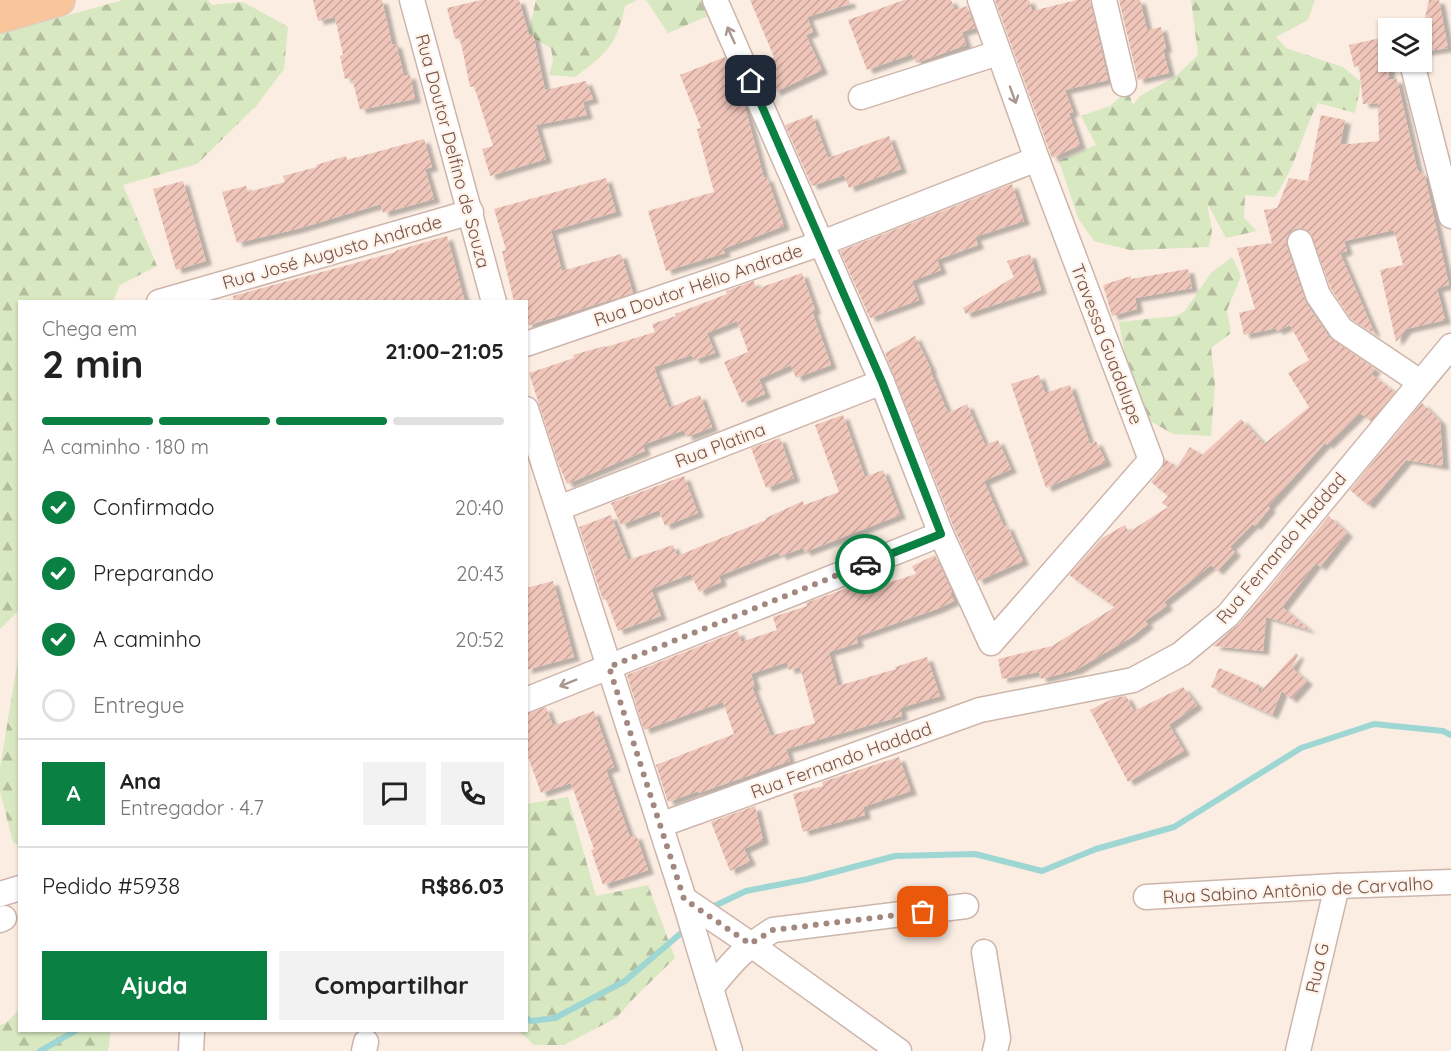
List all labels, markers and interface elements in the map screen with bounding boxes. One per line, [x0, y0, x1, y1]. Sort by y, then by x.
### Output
map controls [1378, 18, 1432, 72]
button: layers [1378, 18, 1432, 72]
one-way arrow [724, 27, 736, 45]
street label: Rua Doutor Delfino de Souza [411, 31, 495, 271]
pin [725, 55, 776, 106]
icon: home [734, 64, 767, 97]
one-way arrow [1008, 85, 1019, 104]
street label: Rua José Augusto Andrade [220, 210, 444, 294]
street label: Rua Doutor Hélio Andrade [591, 238, 805, 332]
street label: Travessa Guadalupe [1066, 260, 1148, 428]
text: Chega em [42, 316, 137, 341]
text: 21:00–21:05 [385, 337, 504, 365]
text: 2 min [42, 339, 144, 388]
street label: Rua Platina [672, 417, 768, 473]
text: A caminho · 180 m [42, 434, 209, 459]
street label: Rua Fernando Haddad [1211, 467, 1351, 629]
icon: check [42, 491, 75, 524]
text: Confirmado [93, 493, 214, 521]
text: 20:40 [455, 495, 504, 520]
courier [835, 534, 895, 594]
icon: car [849, 548, 882, 581]
icon: check [42, 557, 75, 590]
text: Preparando [93, 559, 214, 587]
text: 20:43 [456, 561, 504, 586]
icon: check [42, 623, 75, 656]
text: A caminho [93, 625, 201, 653]
text: 20:52 [455, 627, 504, 652]
one-way arrow [559, 678, 578, 689]
text: Entregue [93, 691, 184, 719]
street label: Rua Fernando Haddad [747, 717, 935, 803]
button: chat [363, 762, 426, 825]
button: phone [441, 762, 504, 825]
text: Ana [120, 767, 161, 795]
text: A [66, 779, 81, 807]
text: Entregador · 4.7 [120, 795, 264, 820]
street label: Rua Sabino Antônio de Carvalho [1162, 871, 1434, 909]
text: Pedido #5938 [42, 872, 180, 900]
text: R$86.03 [421, 872, 504, 900]
pin [897, 886, 948, 937]
icon: bag [906, 895, 939, 928]
street label: Rua G [1300, 941, 1334, 995]
button: Ajuda [42, 951, 267, 1020]
button: Compartilhar [279, 951, 504, 1020]

